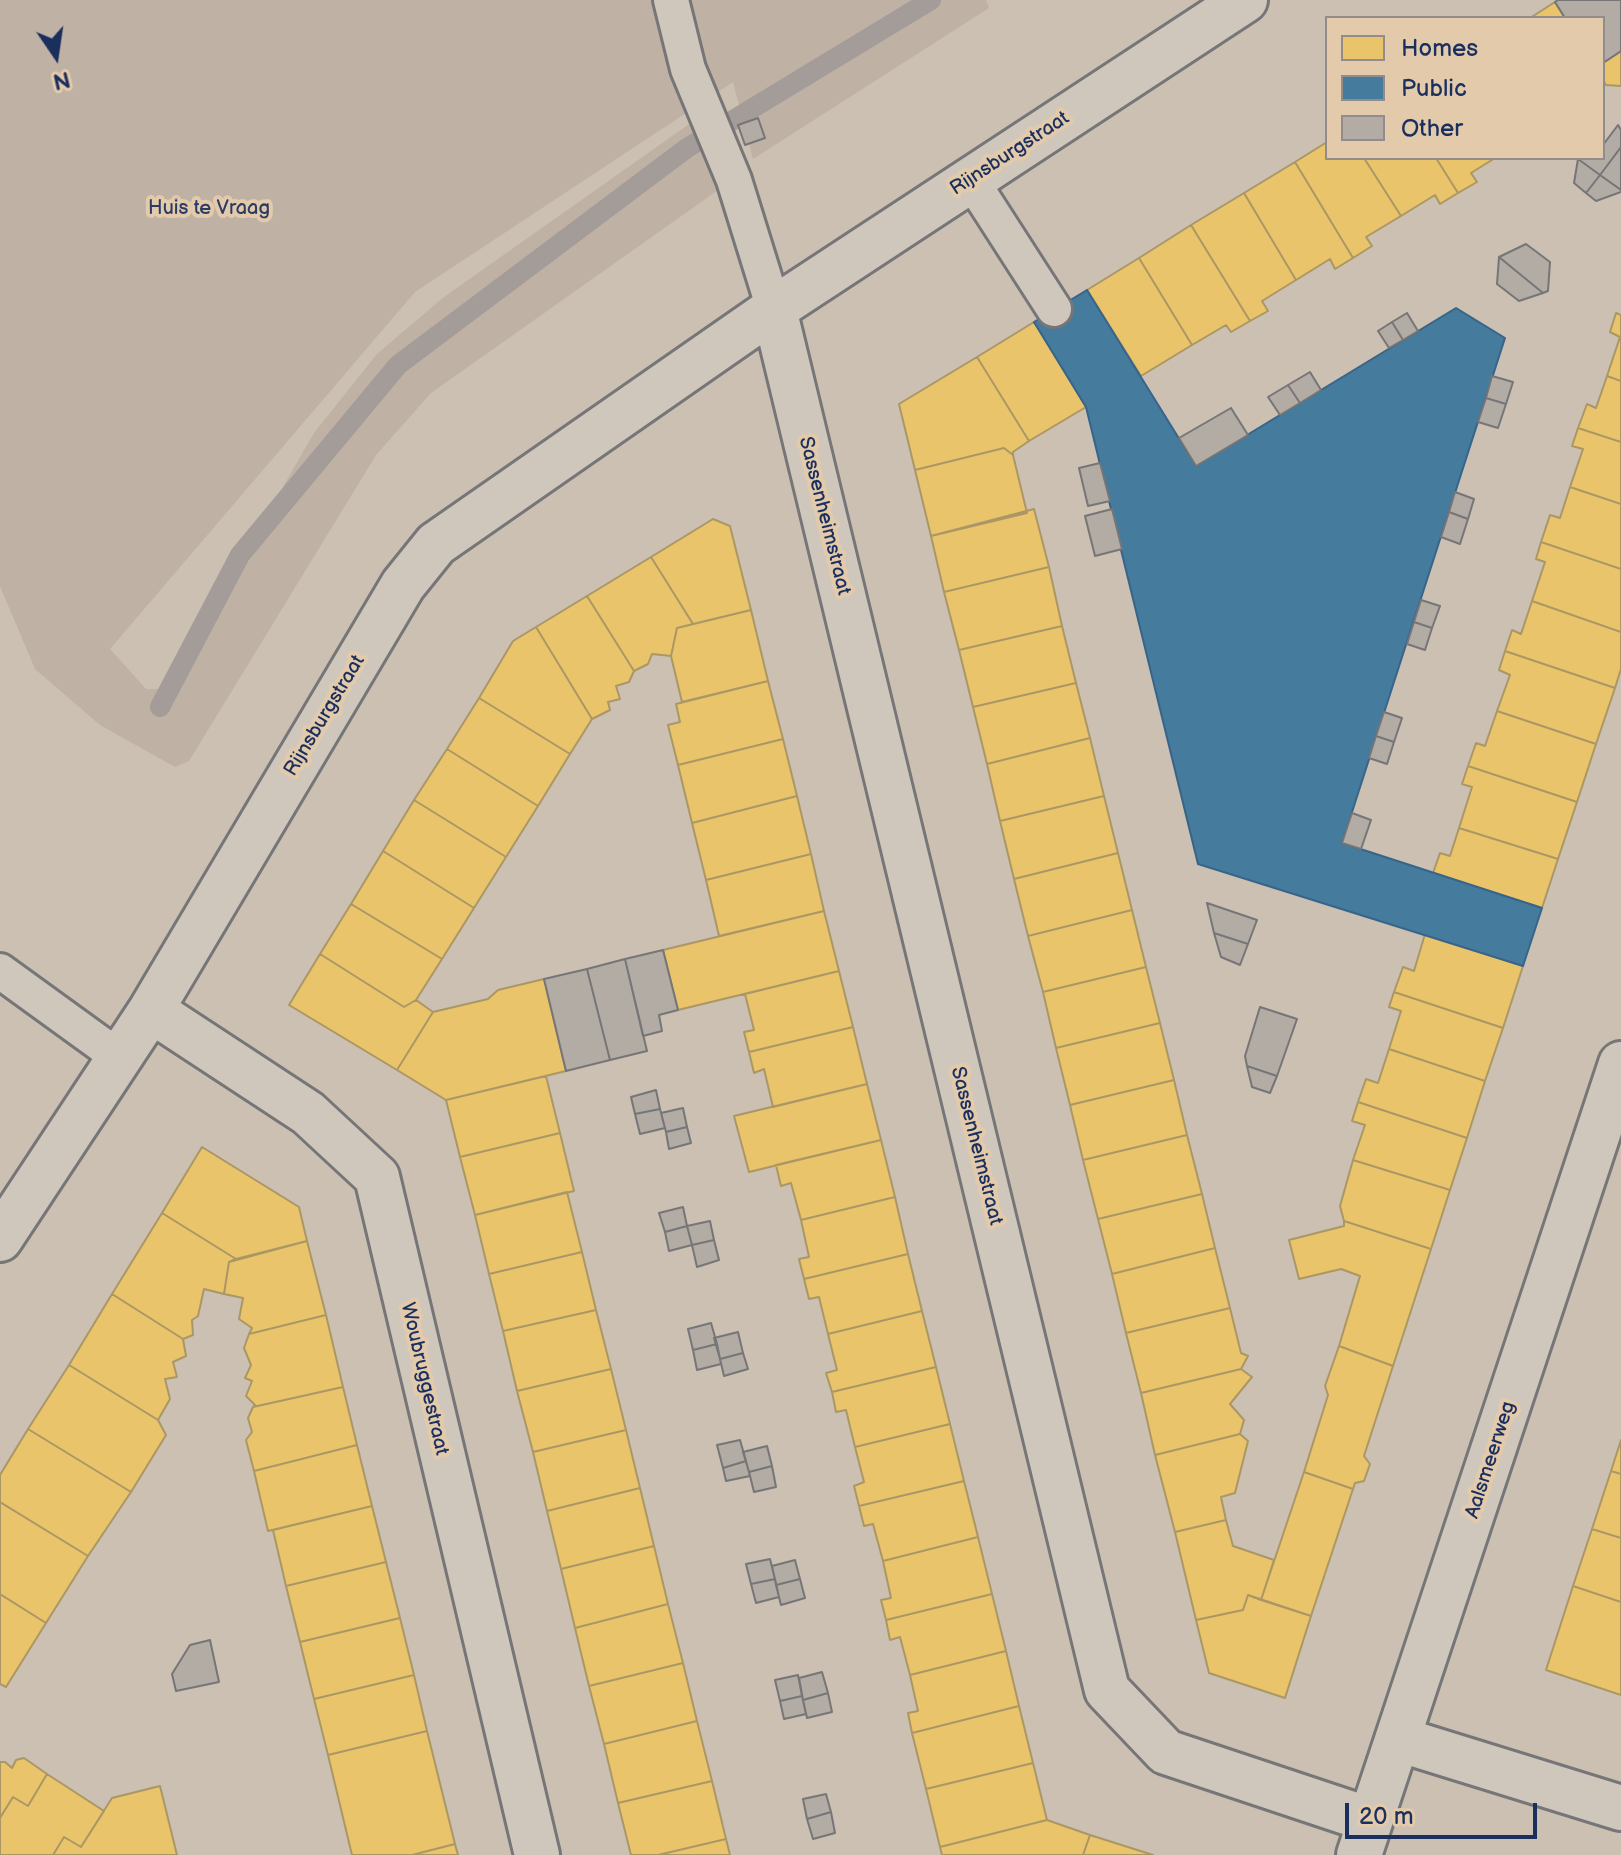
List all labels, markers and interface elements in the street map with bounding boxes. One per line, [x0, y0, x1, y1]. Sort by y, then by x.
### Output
north arrow [16, 16, 96, 96]
legend [1325, 16, 1605, 160]
text: Homes [1401, 34, 1478, 63]
text: N [50, 65, 73, 95]
text: Public [1401, 74, 1467, 103]
street label: Rijnsburgstraat [946, 107, 1074, 201]
text: Other [1401, 114, 1463, 143]
park label: Huis te Vraag [148, 197, 270, 221]
street label: Sassenheimstraat [793, 434, 855, 598]
street label: Rijnsburgstraat [279, 651, 371, 781]
street label: Sassenheimstraat [945, 1064, 1007, 1228]
street label: Woubruggestraat [395, 1300, 453, 1458]
street label: Aalsmeerweg [1461, 1398, 1521, 1522]
scale bar [1349, 1787, 1541, 1837]
text: 20 m [1359, 1802, 1414, 1831]

